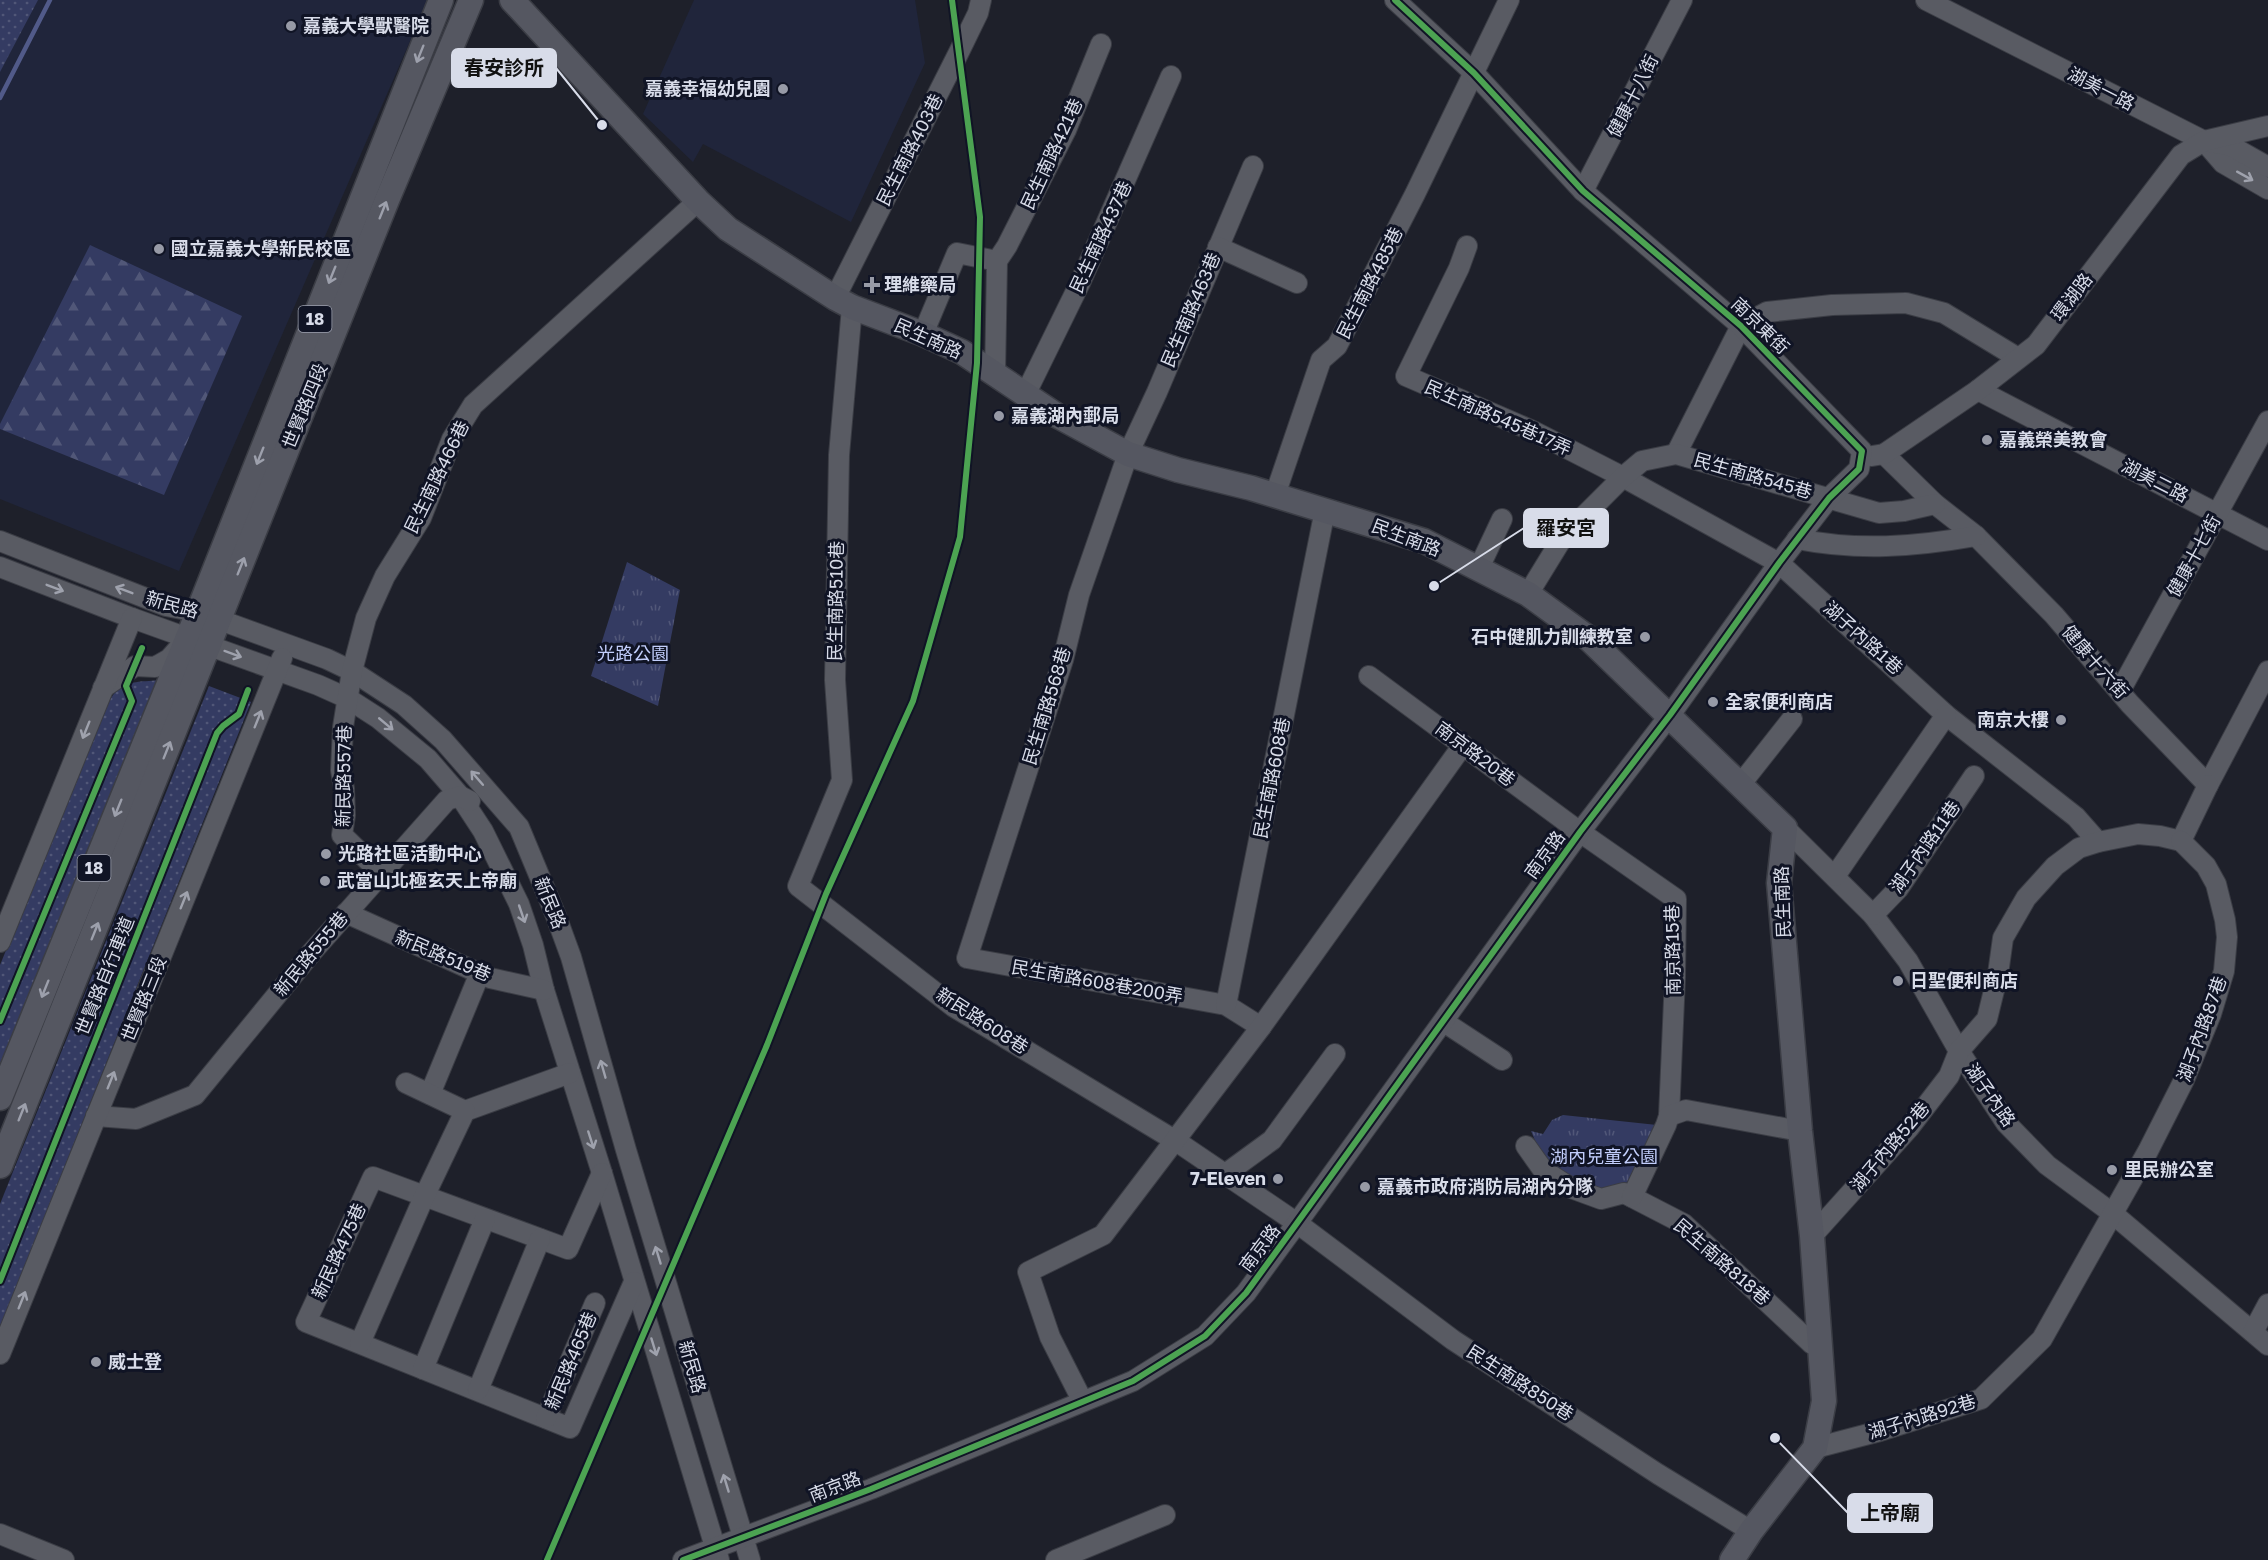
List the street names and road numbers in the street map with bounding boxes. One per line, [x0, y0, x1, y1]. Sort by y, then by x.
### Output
street label: 健康十八街 [1602, 50, 1662, 141]
street label: 湖美一路 [2064, 62, 2139, 114]
street label: 民生南路403巷 [871, 90, 947, 209]
street label: 民生南路421巷 [1016, 94, 1086, 213]
street label: 民生南路437巷 [1065, 177, 1136, 296]
street label: 民生南路485巷 [1332, 223, 1407, 342]
street label: 民生南路463巷 [1156, 249, 1224, 370]
street label: 環湖路 [2046, 268, 2097, 324]
street label: 南京東街 [1727, 292, 1794, 358]
road number: 18 [298, 306, 332, 332]
street label: 民生南路 [891, 313, 966, 363]
street label: 世賢路四段 [277, 360, 331, 451]
street label: 民生南路545巷17弄 [1422, 375, 1575, 459]
street label: 民生南路466巷 [399, 417, 473, 537]
street label: 民生南路545巷 [1692, 448, 1815, 502]
street label: 湖美二路 [2118, 454, 2193, 506]
street label: 健康十七街 [2162, 511, 2225, 600]
street label: 民生南路 [1369, 514, 1444, 560]
street label: 民生南路510巷 [823, 541, 847, 661]
street label: 新民路 [143, 586, 201, 622]
street label: 湖子內路1巷 [1820, 596, 1908, 678]
street label: 健康十六街 [2058, 620, 2134, 703]
street label: 民生南路568巷 [1018, 644, 1074, 767]
street label: 民生南路608巷 [1248, 715, 1294, 840]
street label: 南京路20巷 [1432, 716, 1520, 790]
street label: 新民路557巷 [331, 725, 355, 827]
street label: 湖子內路11巷 [1884, 796, 1964, 897]
street label: 南京路 [1519, 826, 1569, 883]
road number: 18 [78, 855, 110, 881]
street label: 民生南路 [1770, 866, 1794, 938]
street label: 新民路 [531, 873, 571, 932]
street label: 南京路15巷 [1660, 904, 1684, 996]
street label: 新民路555巷 [269, 907, 352, 1000]
street label: 世賢路自行車道 [70, 913, 138, 1038]
street label: 新民路519巷 [392, 925, 495, 985]
street label: 世賢路三段 [116, 953, 170, 1044]
street label: 民生南路608巷200弄 [1010, 955, 1185, 1007]
street label: 湖子內路87巷 [2172, 973, 2230, 1084]
street label: 新民路608巷 [933, 982, 1033, 1058]
street label: 湖子內路 [1961, 1059, 2020, 1130]
street label: 湖子內路52巷 [1845, 1097, 1933, 1196]
street label: 新民路475巷 [306, 1199, 370, 1302]
street label: 民生南路818巷 [1670, 1213, 1775, 1309]
street label: 南京路 [1234, 1219, 1284, 1276]
street label: 新民路465巷 [540, 1308, 601, 1413]
street label: 新民路 [675, 1338, 711, 1396]
street label: 民生南路850巷 [1463, 1340, 1578, 1425]
street label: 湖子內路92巷 [1865, 1389, 1978, 1443]
street label: 南京路 [805, 1466, 864, 1506]

